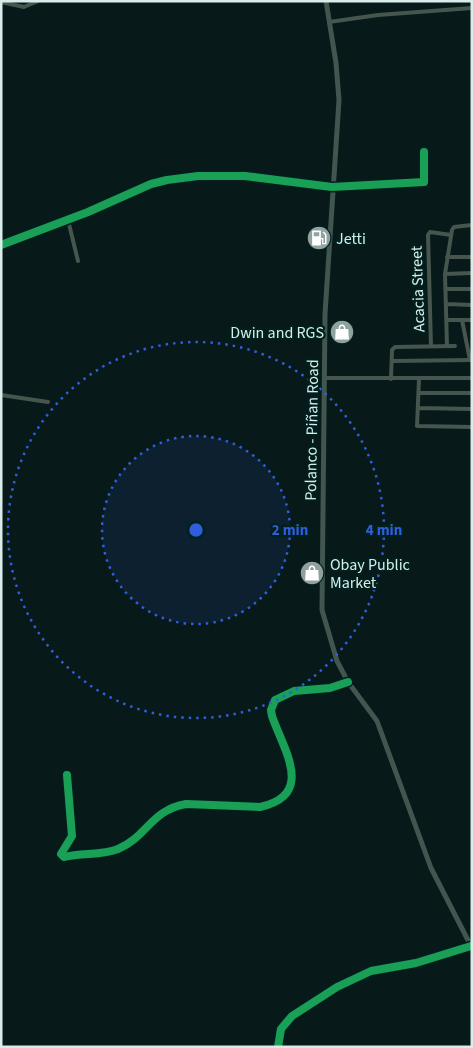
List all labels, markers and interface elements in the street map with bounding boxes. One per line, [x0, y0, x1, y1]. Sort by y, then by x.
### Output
fuel station icon: Jetti [306, 225, 332, 251]
place label: Jetti [336, 228, 366, 250]
street label: Acacia Street [405, 245, 431, 333]
shop icon: Dwin and RGS [329, 319, 355, 345]
place label: Dwin and RGS [230, 322, 324, 344]
street label: Polanco - Piñan Road [300, 359, 324, 501]
text: 2 min [272, 520, 308, 541]
text: 4 min [366, 520, 402, 541]
centre of rings [187, 521, 205, 539]
place label: Obay Public Market [330, 554, 410, 594]
shop icon: Obay Public Market [299, 560, 325, 586]

